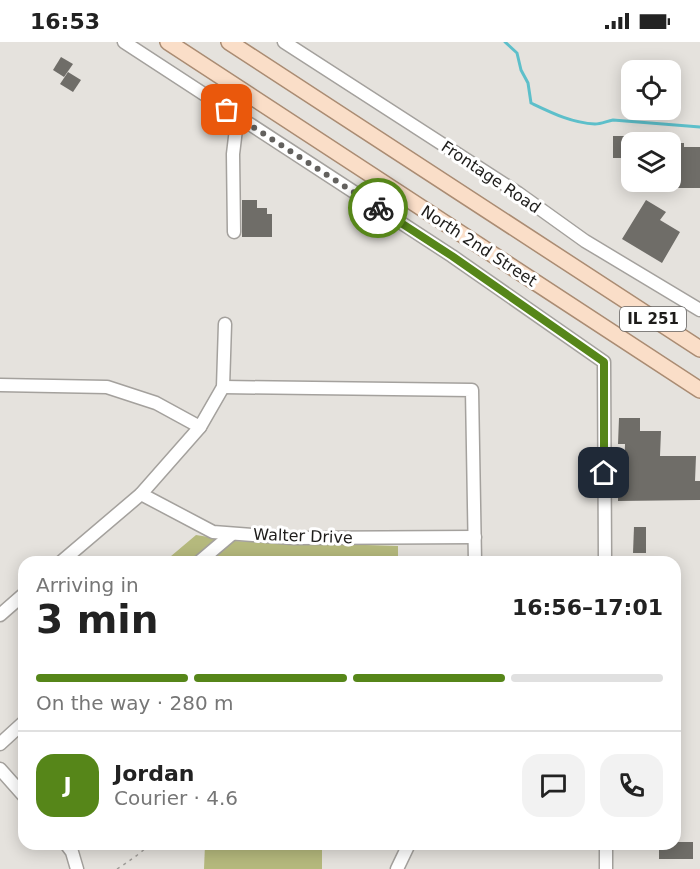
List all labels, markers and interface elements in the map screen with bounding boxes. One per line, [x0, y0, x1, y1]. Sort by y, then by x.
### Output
text: 16:53 [30, 9, 100, 34]
map controls [621, 60, 681, 192]
button: locate [621, 60, 681, 120]
pin [201, 84, 252, 135]
icon: bag [210, 93, 243, 126]
button: layers [621, 132, 681, 192]
street label: Frontage Road [438, 137, 544, 217]
courier [348, 178, 408, 238]
icon: bike [362, 192, 395, 225]
street label: North 2nd Street [418, 202, 540, 290]
road number: IL 251 [620, 307, 686, 331]
pin [578, 447, 629, 498]
icon: home [587, 456, 620, 489]
street label: Walter Drive [253, 525, 353, 547]
text: Arriving in [36, 573, 139, 597]
text: 16:56–17:01 [512, 595, 663, 620]
text: 3 min [36, 597, 158, 642]
text: On the way · 280 m [36, 691, 234, 715]
button: chat [522, 754, 585, 817]
button: phone [600, 754, 663, 817]
text: Jordan [114, 761, 194, 786]
text: J [63, 773, 72, 798]
text: Courier · 4.6 [114, 786, 238, 810]

